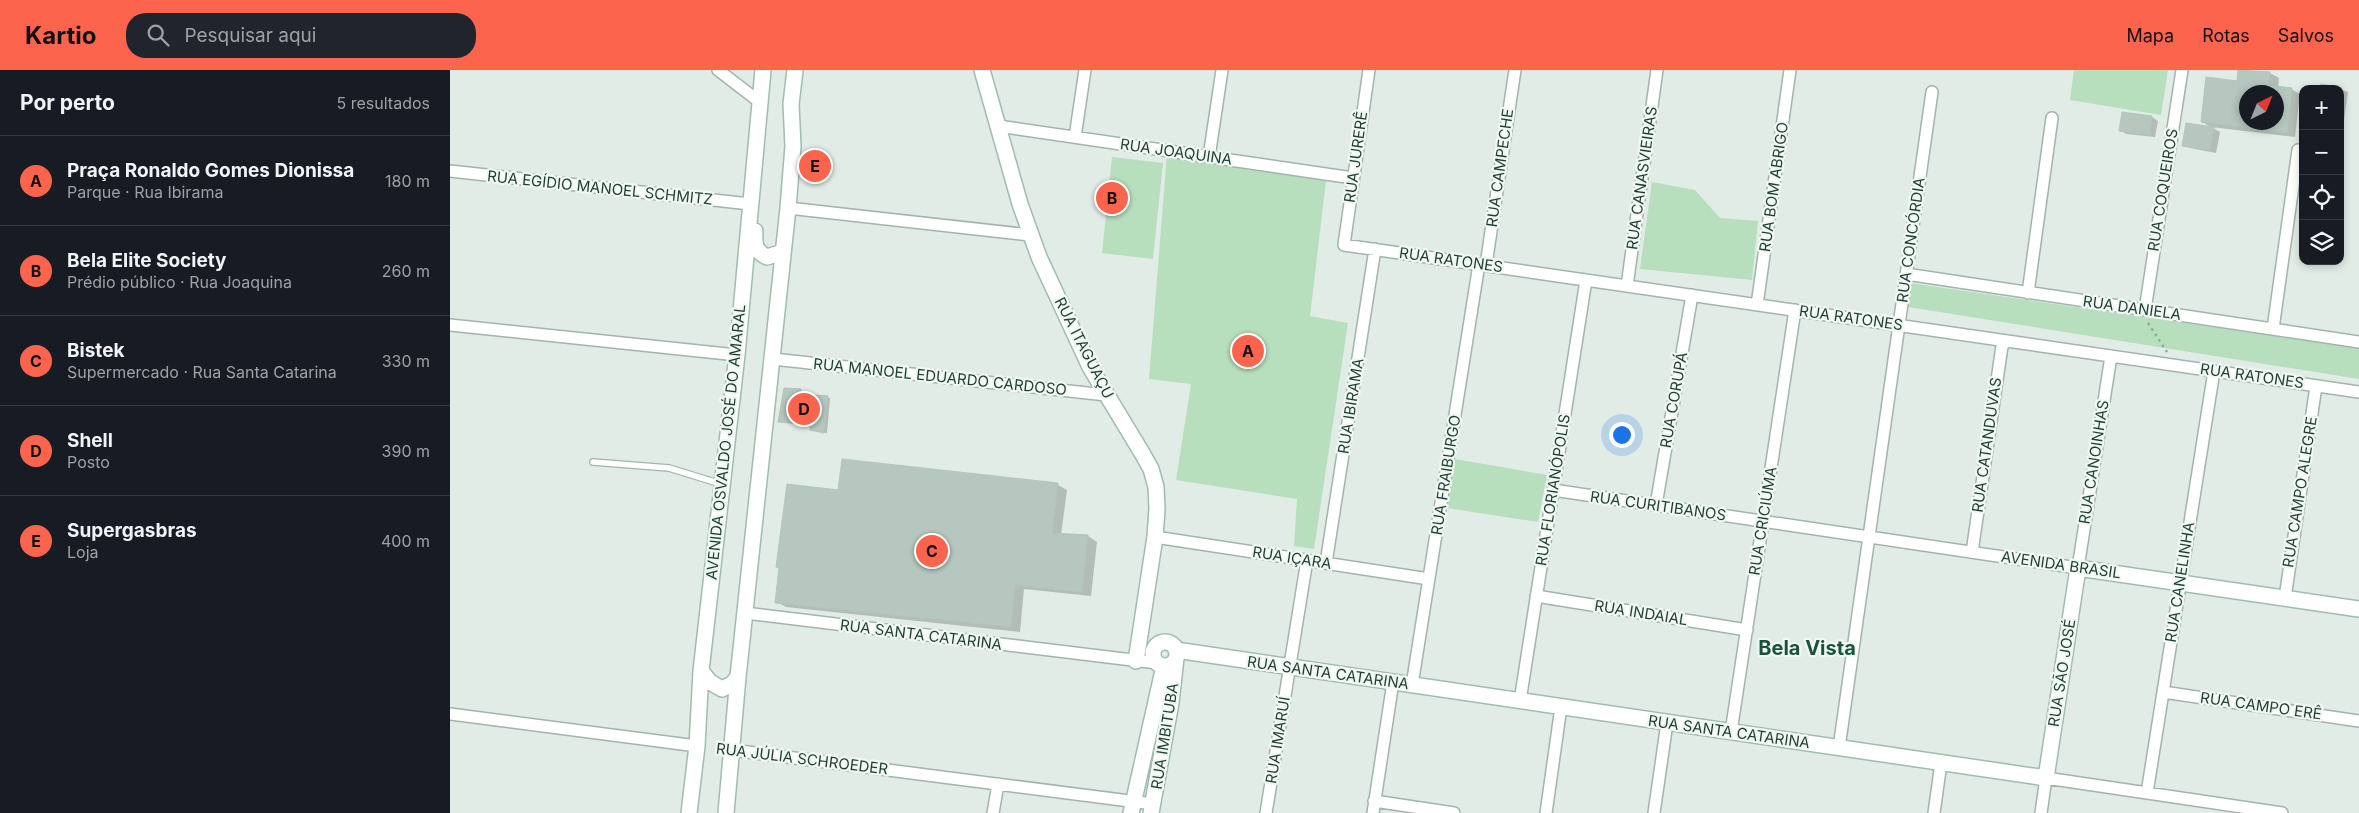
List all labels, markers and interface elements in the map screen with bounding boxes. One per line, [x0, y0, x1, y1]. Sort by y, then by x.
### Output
search box [126, 13, 476, 58]
text: Kartio [25, 21, 96, 50]
icon: search [144, 21, 172, 49]
text: Pesquisar aqui [184, 24, 316, 47]
text: Mapa [2126, 25, 2174, 46]
text: Rotas [2202, 25, 2250, 46]
text: Salvos [2278, 25, 2334, 46]
north arrow [2239, 85, 2284, 130]
map controls [2299, 85, 2344, 265]
button: + [2299, 85, 2344, 130]
text: Por perto [20, 90, 115, 115]
text: 5 resultados [337, 93, 430, 113]
street label: RUA CANASVIEIRAS [1622, 105, 1661, 251]
street label: RUA CAMPECHE [1482, 108, 1517, 228]
street label: RUA JURERÊ [1340, 110, 1371, 204]
street label: RUA BOM ABRIGO [1755, 121, 1792, 253]
street label: RUA COQUEIROS [2143, 127, 2182, 253]
button: − [2299, 130, 2344, 175]
street label: RUA JOAQUINA [1119, 134, 1233, 169]
pin: E [799, 147, 831, 185]
text: Praça Ronaldo Gomes Dionissa [67, 159, 354, 182]
street label: RUA EGÍDIO MANOEL SCHMITZ [486, 166, 714, 209]
text: A [30, 171, 42, 191]
text: 180 m [385, 171, 430, 191]
button: locate [2299, 175, 2344, 220]
street label: RUA CONCÓRDIA [1892, 176, 1929, 304]
pin: B [1096, 179, 1128, 217]
text: Parque · Rua Ibirama [67, 182, 223, 202]
button: layers [2299, 220, 2344, 265]
street label: RUA RATONES [1398, 243, 1504, 276]
text: Bela Elite Society [67, 249, 227, 272]
text: B [31, 261, 41, 281]
text: 260 m [382, 261, 430, 281]
text: Prédio público · Rua Joaquina [67, 272, 292, 292]
street label: RUA DANIELA [2082, 291, 2182, 324]
street label: RUA ITAGUAÇU [1051, 294, 1118, 402]
street label: RUA RATONES [1798, 301, 1904, 334]
street label: AVENIDA OSVALDO JOSÉ DO AMARAL [702, 303, 749, 581]
pin: A [1232, 332, 1264, 370]
text: Bistek [67, 339, 124, 362]
street label: RUA CORUPÁ [1656, 350, 1691, 449]
text: C [30, 351, 42, 371]
text: 330 m [382, 351, 430, 371]
street label: RUA MANOEL EDUARDO CARDOSO [812, 354, 1068, 399]
street label: RUA IBIRAMA [1334, 357, 1367, 455]
street label: RUA RATONES [2199, 359, 2305, 392]
text: Supermercado · Rua Santa Catarina [67, 362, 337, 382]
street label: RUA CATANDUVAS [1968, 376, 2005, 514]
pin: D [788, 390, 820, 428]
street label: RUA CANOINHAS [2074, 399, 2113, 525]
street label: RUA FLORIANÓPOLIS [1531, 413, 1574, 567]
street label: RUA FRAIBURGO [1427, 414, 1464, 536]
street label: RUA CAMPO ALEGRE [2278, 415, 2321, 569]
your location [1609, 422, 1635, 448]
text: Shell [67, 429, 113, 452]
text: D [30, 441, 42, 461]
text: 390 m [382, 441, 430, 461]
text: Posto [67, 452, 110, 472]
street label: RUA CRICIÚMA [1745, 465, 1780, 577]
street label: RUA CURITIBANOS [1589, 487, 1727, 524]
text: Supergasbras [67, 519, 197, 542]
street label: RUA CANELINHA [2161, 520, 2198, 644]
text: E [31, 531, 41, 551]
text: 400 m [381, 531, 430, 551]
pin: C [916, 532, 948, 570]
text: Loja [67, 542, 99, 562]
street label: RUA IÇARA [1251, 542, 1333, 573]
street label: AVENIDA BRASIL [2000, 547, 2122, 582]
street label: RUA INDAIAL [1593, 596, 1689, 629]
street label: RUA SANTA CATARINA [839, 615, 1003, 654]
street label: RUA SÃO JOSÉ [2044, 618, 2079, 728]
district label: Bela Vista [1758, 636, 1856, 660]
street label: RUA SANTA CATARINA [1246, 652, 1410, 693]
street label: RUA IMBITUBA [1147, 681, 1182, 791]
street label: RUA CAMPO ERÊ [2199, 688, 2323, 723]
street label: RUA IMARUÍ [1261, 695, 1294, 785]
street label: RUA SANTA CATARINA [1647, 711, 1811, 752]
street label: RUA JÚLIA SCHROEDER [715, 739, 890, 779]

